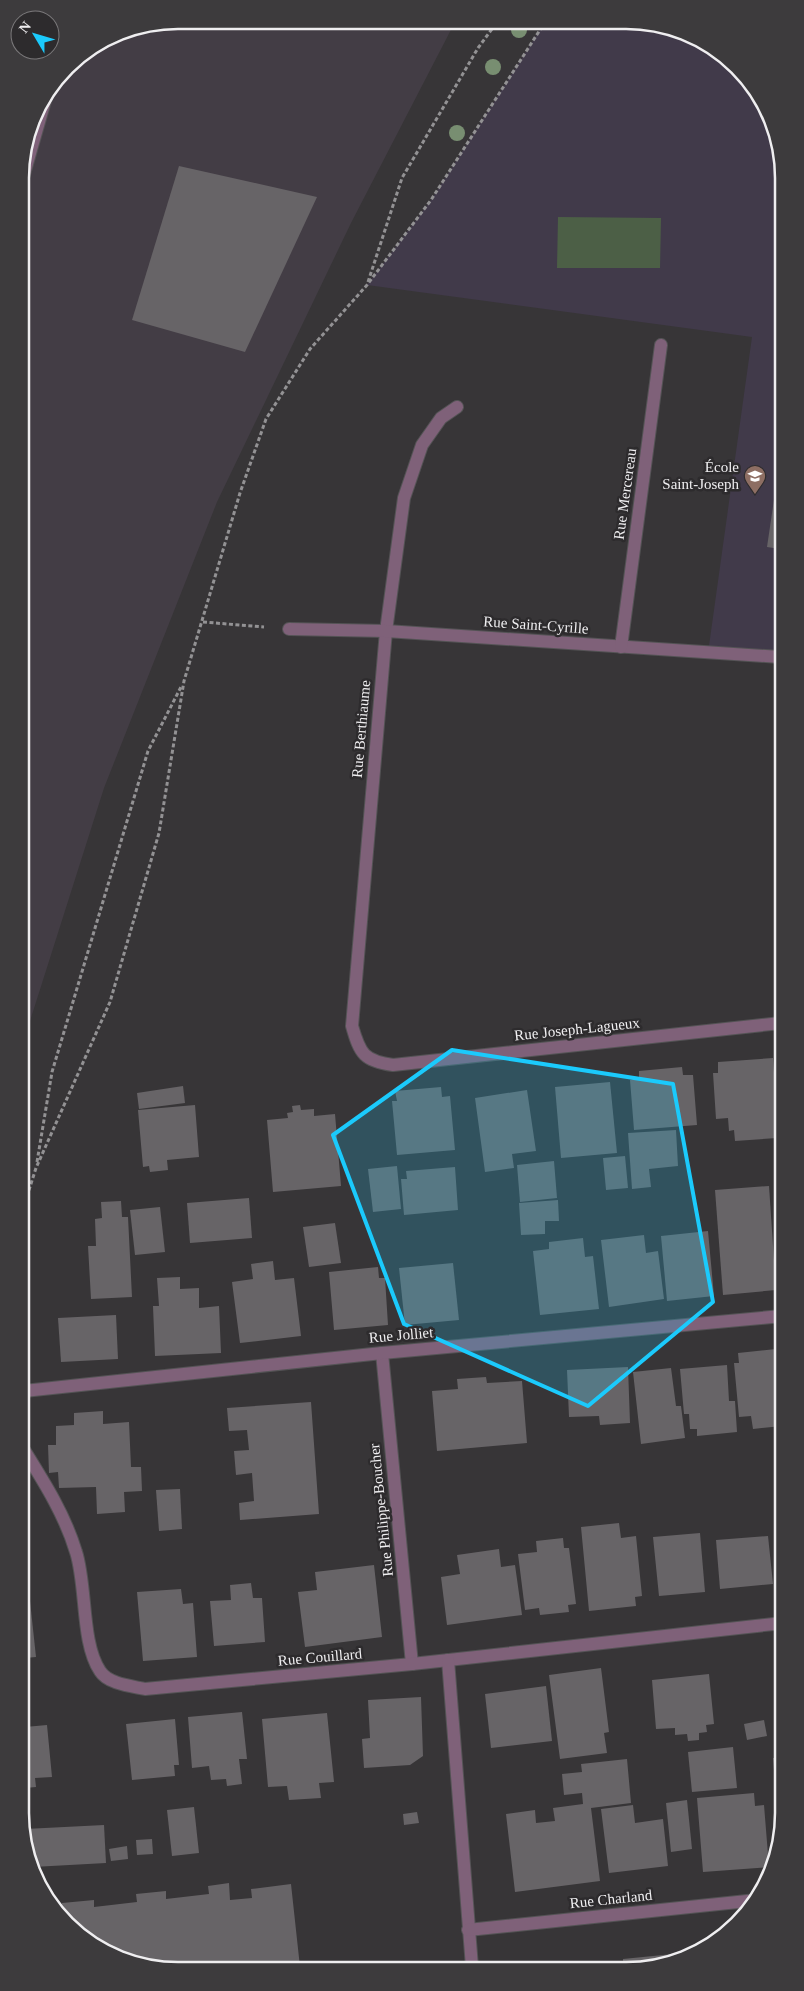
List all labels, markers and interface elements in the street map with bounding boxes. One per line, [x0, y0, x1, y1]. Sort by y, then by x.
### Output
north arrow [10, 10, 60, 60]
text: N [16, 19, 34, 36]
street label: Rue Mercereau [611, 447, 639, 541]
place label: École Saint-Joseph [662, 459, 739, 492]
school or university icon: École Saint-Joseph [743, 464, 767, 495]
street label: Rue Saint-Cyrille [483, 613, 589, 637]
street label: Rue Berthiaume [349, 679, 373, 778]
street label: Rue Joseph-Lagueux [513, 1014, 641, 1044]
street label: Rue Jolliet [368, 1324, 435, 1346]
street label: Rue Philippe-Boucher [366, 1443, 396, 1577]
street label: Rue Couillard [277, 1645, 363, 1669]
street label: Rue Charland [569, 1887, 654, 1911]

